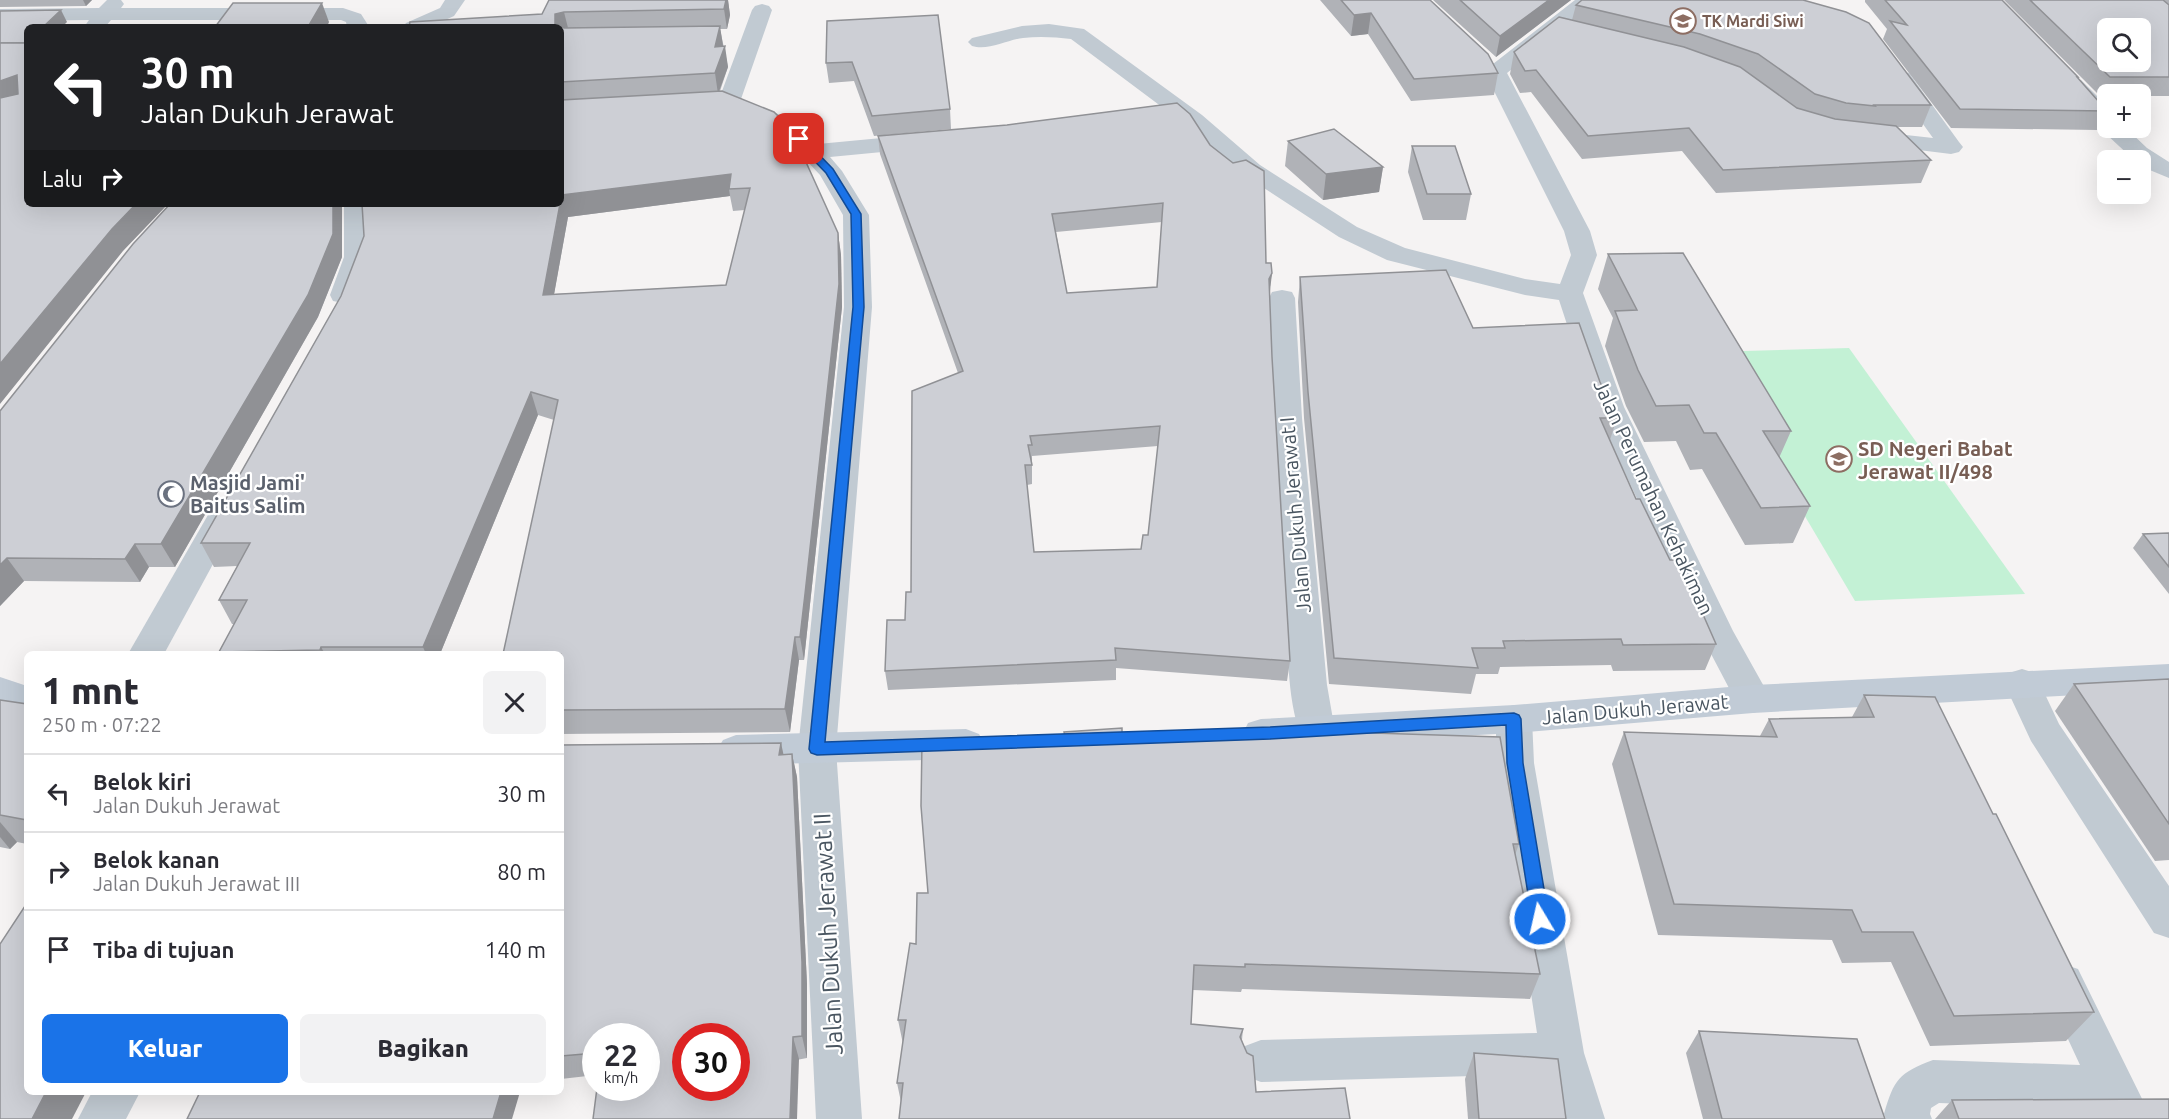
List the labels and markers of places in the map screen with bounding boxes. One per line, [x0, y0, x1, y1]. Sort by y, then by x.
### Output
school or university icon: TK Mardi Siwi [1668, 6, 1698, 36]
place label: TK Mardi Siwi [1702, 12, 1804, 30]
pin [773, 113, 824, 164]
place label: SD Negeri Babat Jerawat II/498 [1858, 437, 2013, 483]
school or university icon: SD Negeri Babat Jerawat II/498 [1824, 444, 1854, 474]
place label: Masjid Jami' Baitus Salim [190, 471, 305, 517]
mosque icon: Masjid Jami' Baitus Salim [156, 479, 186, 509]

